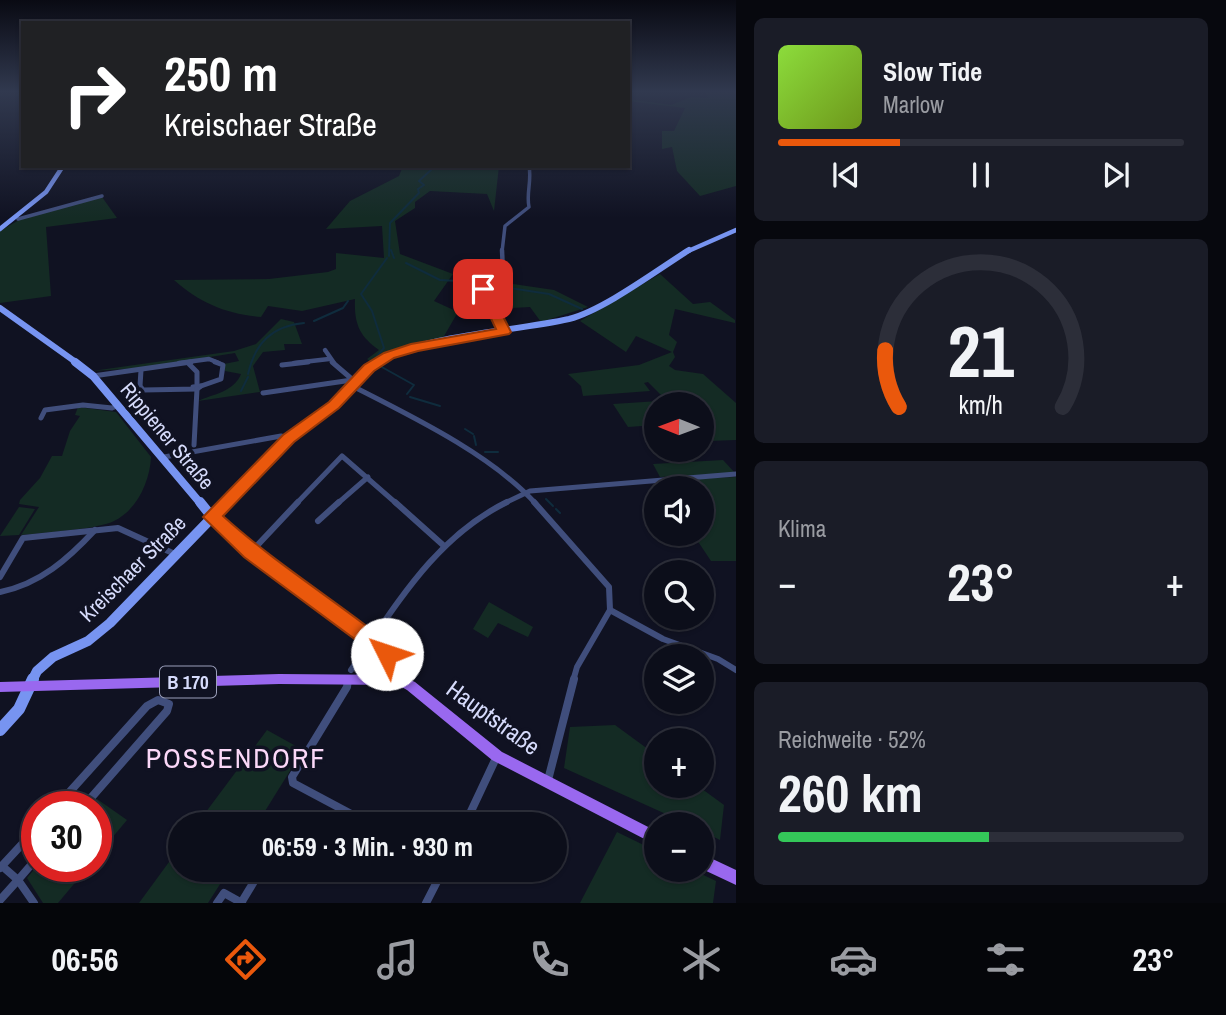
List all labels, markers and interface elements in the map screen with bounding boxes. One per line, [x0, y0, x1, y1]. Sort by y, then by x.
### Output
text: 250 m [164, 40, 278, 106]
icon: right [49, 49, 140, 140]
text: Slow Tide [883, 54, 982, 89]
text: Marlow [883, 89, 944, 120]
text: Kreischaer Straße [164, 103, 377, 146]
icon: previous [827, 156, 865, 194]
icon: pause [962, 156, 1000, 194]
icon: next [1097, 156, 1135, 194]
pin [453, 259, 513, 319]
icon: arrive [464, 270, 502, 308]
text: 21 [948, 302, 1015, 400]
street label: Rippiener Straße [114, 376, 221, 496]
text: km/h [959, 388, 1003, 422]
north arrow [644, 392, 714, 462]
map controls [644, 392, 714, 882]
button: sound [644, 476, 714, 546]
street label: Kreischaer Straße [73, 509, 192, 628]
text: Klima [778, 513, 826, 544]
text: 23° [947, 547, 1015, 617]
text: − [778, 557, 796, 608]
text: + [1166, 557, 1184, 608]
button: search [644, 560, 714, 630]
position arrow [350, 617, 424, 691]
button: layers [644, 644, 714, 714]
road number: B 170 [160, 666, 216, 698]
street label: Hauptstraße [440, 672, 547, 762]
text: Reichweite · 52% [778, 724, 926, 755]
button: + [644, 728, 714, 798]
district label: POSSENDORF [146, 739, 326, 777]
text: 260 km [778, 758, 923, 828]
speed limit sign: 30 [21, 791, 112, 882]
button: − [644, 812, 714, 882]
text: 06:59 · 3 Min. · 930 m [262, 829, 473, 864]
icon: directions [221, 935, 270, 984]
icon: music [373, 935, 422, 984]
icon: phone [525, 935, 574, 984]
icon: climate [677, 935, 726, 984]
icon: car [829, 935, 878, 984]
icon: filters [981, 935, 1030, 984]
text: 06:56 [51, 938, 119, 981]
text: 23° [1133, 938, 1175, 981]

